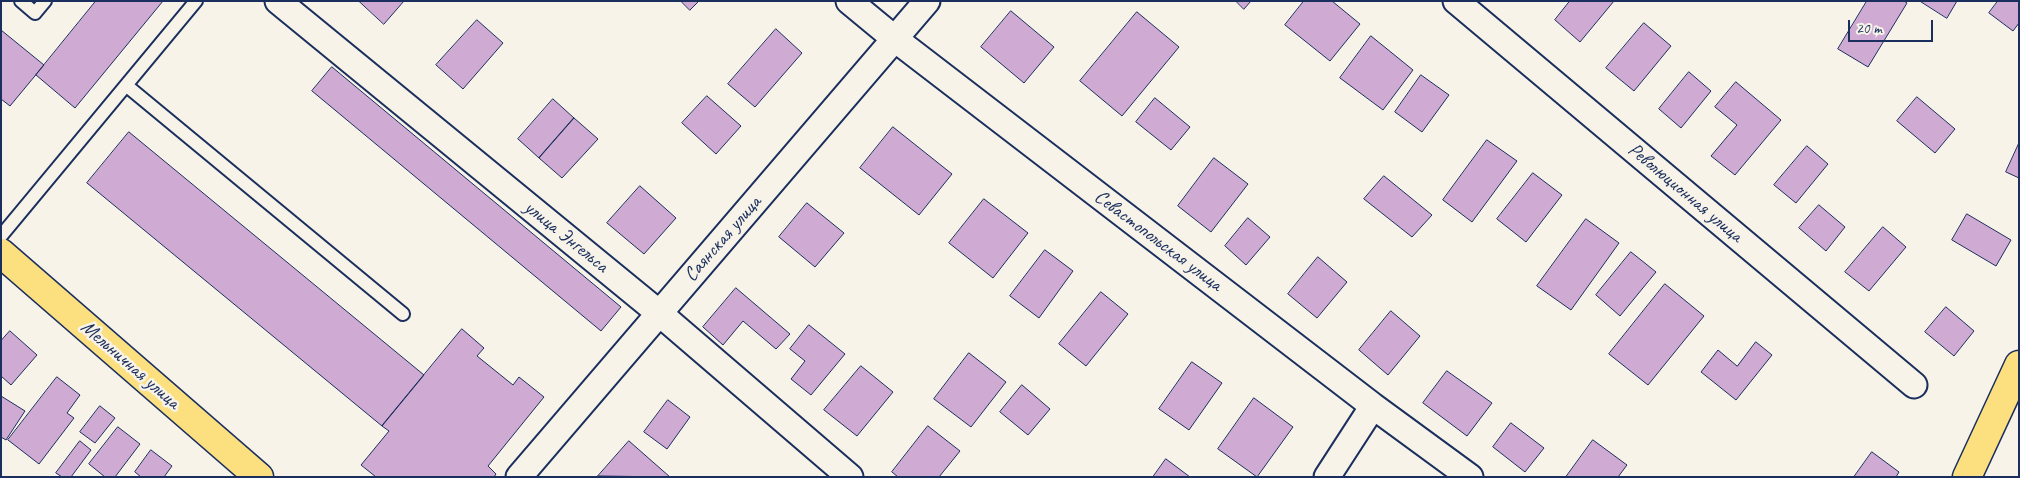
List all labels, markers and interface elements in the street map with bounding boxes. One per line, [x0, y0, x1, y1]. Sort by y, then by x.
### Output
scale bar [1850, 10, 1935, 42]
text: 20 m [1856, 19, 1882, 38]
street label: Революционная улица [1623, 138, 1747, 248]
street label: Севастопольская улица [1089, 185, 1227, 297]
street label: Саянская улица [679, 191, 767, 287]
street label: улица Энгельса [519, 196, 613, 278]
street label: Мельничная улица [75, 315, 185, 415]

